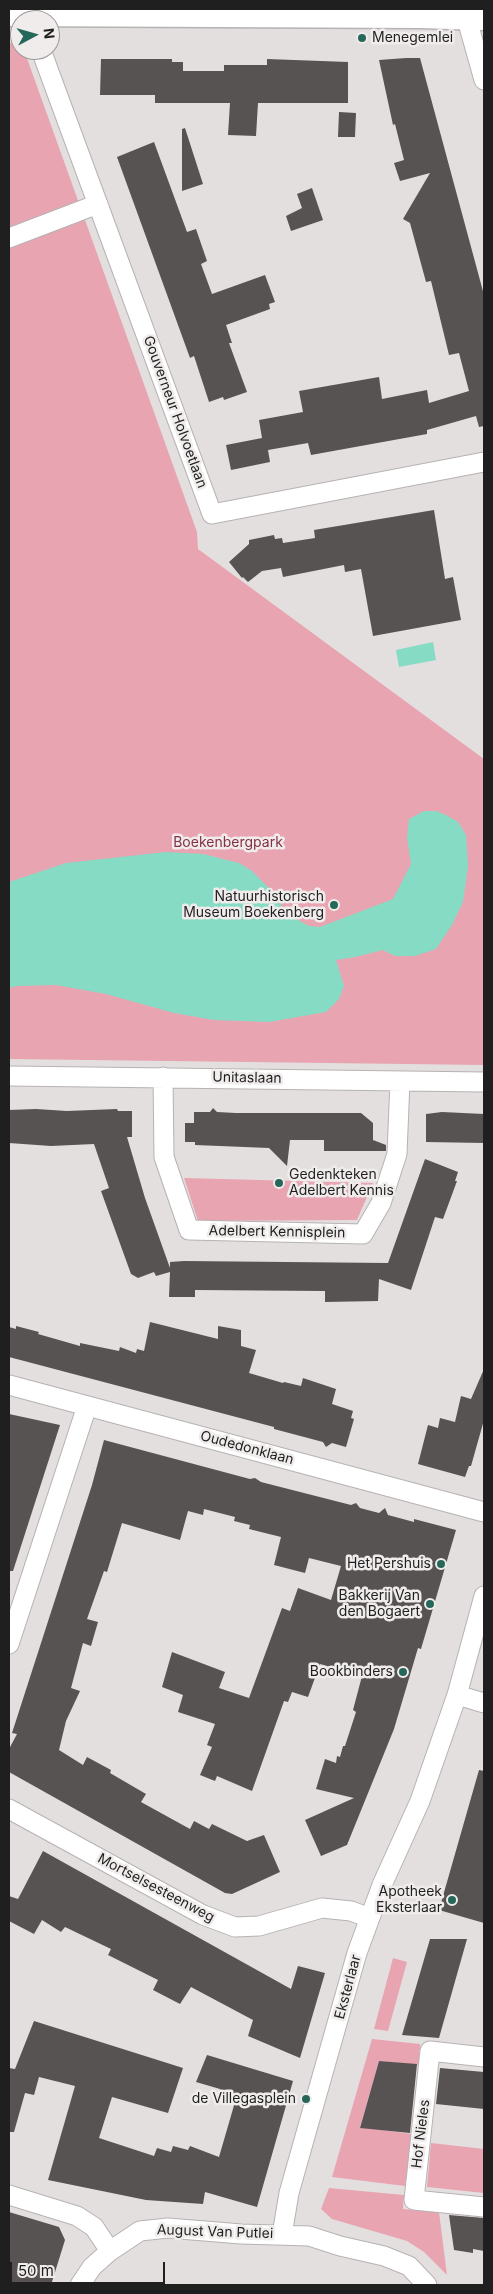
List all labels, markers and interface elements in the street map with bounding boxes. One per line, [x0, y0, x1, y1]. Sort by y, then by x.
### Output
north arrow [10, 10, 60, 60]
text: N [40, 27, 58, 40]
place label: Menegemlei [372, 30, 453, 46]
marker: Menegemlei [356, 32, 368, 44]
street label: Gouverneur Holvoetlaan [140, 334, 210, 490]
park label: Boekenbergpark [173, 835, 283, 851]
place label: Natuurhistorisch Museum Boekenberg [183, 889, 324, 922]
marker: Natuurhistorisch Museum Boekenberg [328, 899, 340, 911]
street label: Unitaslaan [212, 1069, 282, 1087]
place label: Gedenkteken Adelbert Kennis [289, 1167, 394, 1200]
marker: Gedenkteken Adelbert Kennis [273, 1177, 285, 1189]
street label: Adelbert Kennisplein [209, 1222, 345, 1242]
street label: Oudedonklaan [198, 1427, 296, 1469]
place label: Het Pershuis [347, 1556, 431, 1572]
marker: Het Pershuis [435, 1558, 447, 1570]
place label: Bakkerij Van den Bogaert [338, 1588, 420, 1620]
marker: Bakkerij Van den Bogaert [424, 1598, 436, 1610]
place label: Bookbinders [310, 1664, 393, 1680]
marker: Bookbinders [397, 1666, 409, 1678]
street label: Mortselsesteenweg [95, 1850, 217, 1926]
place label: Apotheek Eksterlaar [376, 1884, 442, 1916]
marker: Apotheek Eksterlaar [446, 1894, 458, 1906]
street label: Eksterlaar [331, 1953, 365, 2021]
place label: de Villegasplein [192, 2091, 296, 2107]
marker: de Villegasplein [300, 2093, 312, 2105]
street label: Hof Nieles [408, 2099, 434, 2169]
street label: August Van Putlei [157, 2222, 273, 2242]
scale bar [12, 2252, 168, 2284]
text: 50 m [18, 2261, 54, 2280]

